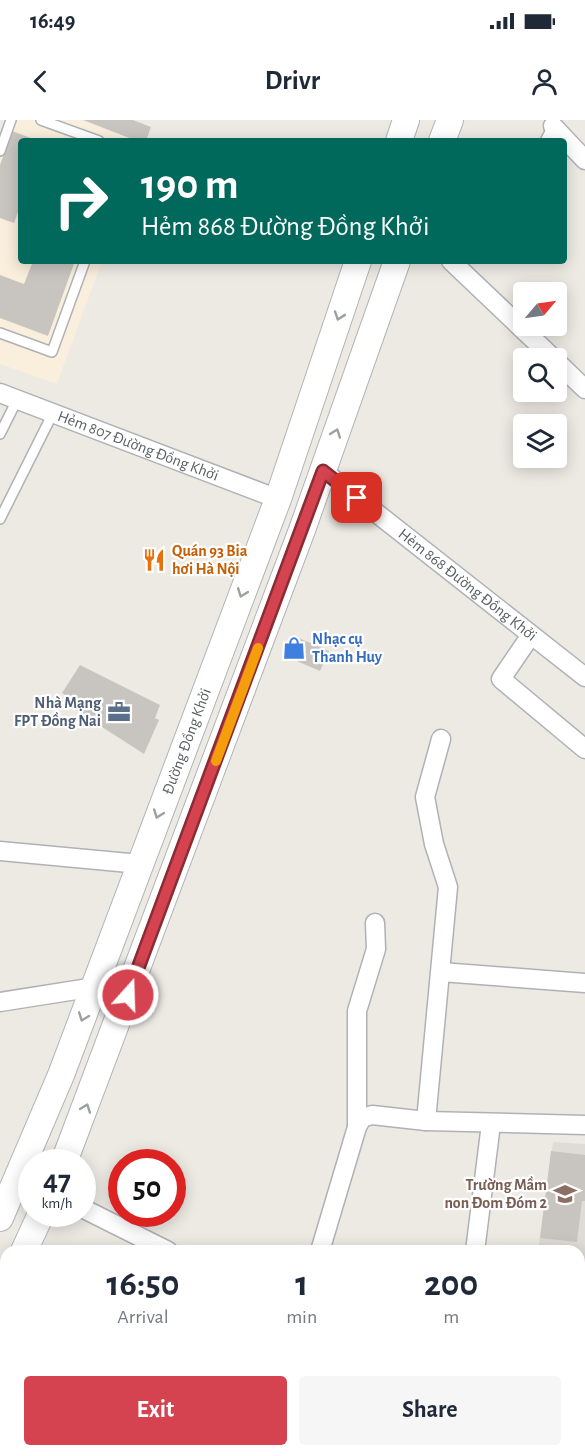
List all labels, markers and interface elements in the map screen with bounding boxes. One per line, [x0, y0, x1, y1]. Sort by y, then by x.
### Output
text: 16:49 [30, 10, 75, 32]
icon: back [24, 65, 57, 98]
icon: person [528, 65, 561, 98]
text: Drivr [265, 67, 320, 94]
icon: right [42, 162, 120, 240]
text: 190 m [141, 164, 239, 206]
text: Hẻm 868 Đường Đồng Khởi [141, 213, 429, 240]
north arrow [513, 282, 567, 336]
map controls [513, 282, 567, 468]
one-way arrow [334, 310, 346, 321]
button: search [513, 348, 567, 402]
street label: Hẻm 807 Đường Đồng Khởi [55, 408, 221, 484]
button: layers [513, 414, 567, 468]
one-way arrow [329, 428, 342, 439]
pin [331, 472, 382, 523]
icon: arrive [340, 481, 373, 514]
street label: Hẻm 868 Đường Đồng Khởi [395, 526, 540, 644]
place label: Quán 93 Bia hơi Hà Nội [172, 543, 248, 577]
restaurant icon: Quán 93 Bia hơi Hà Nội [141, 547, 167, 573]
one-way arrow [237, 587, 250, 597]
place label: Nhạc cụ Thanh Huy [312, 631, 383, 666]
shop icon: Nhạc cụ Thanh Huy [281, 635, 307, 661]
street label: Đường Đồng Khởi [159, 686, 214, 797]
place label: Nhà Mạng FPT Đồng Nai [14, 695, 102, 729]
office icon: Nhà Mạng FPT Đồng Nai [106, 699, 132, 725]
one-way arrow [153, 808, 166, 819]
position arrow [96, 963, 160, 1027]
one-way arrow [78, 1010, 90, 1021]
one-way arrow [79, 1104, 91, 1115]
speed limit sign: 50 [108, 1149, 186, 1227]
text: 47 [43, 1166, 71, 1196]
place label: Trường Mầm non Đom Đóm 2 [444, 1176, 547, 1211]
school or university icon: Trường Mầm non Đom Đóm 2 [552, 1181, 578, 1207]
text: km/h [42, 1196, 72, 1211]
text: 16:50 [107, 1266, 180, 1302]
text: 1 [295, 1266, 308, 1302]
text: 200 [424, 1266, 478, 1302]
text: Arrival [117, 1307, 169, 1327]
text: min [286, 1307, 317, 1327]
text: m [443, 1307, 459, 1327]
button: Exit [24, 1376, 287, 1445]
button: Share [299, 1376, 561, 1445]

